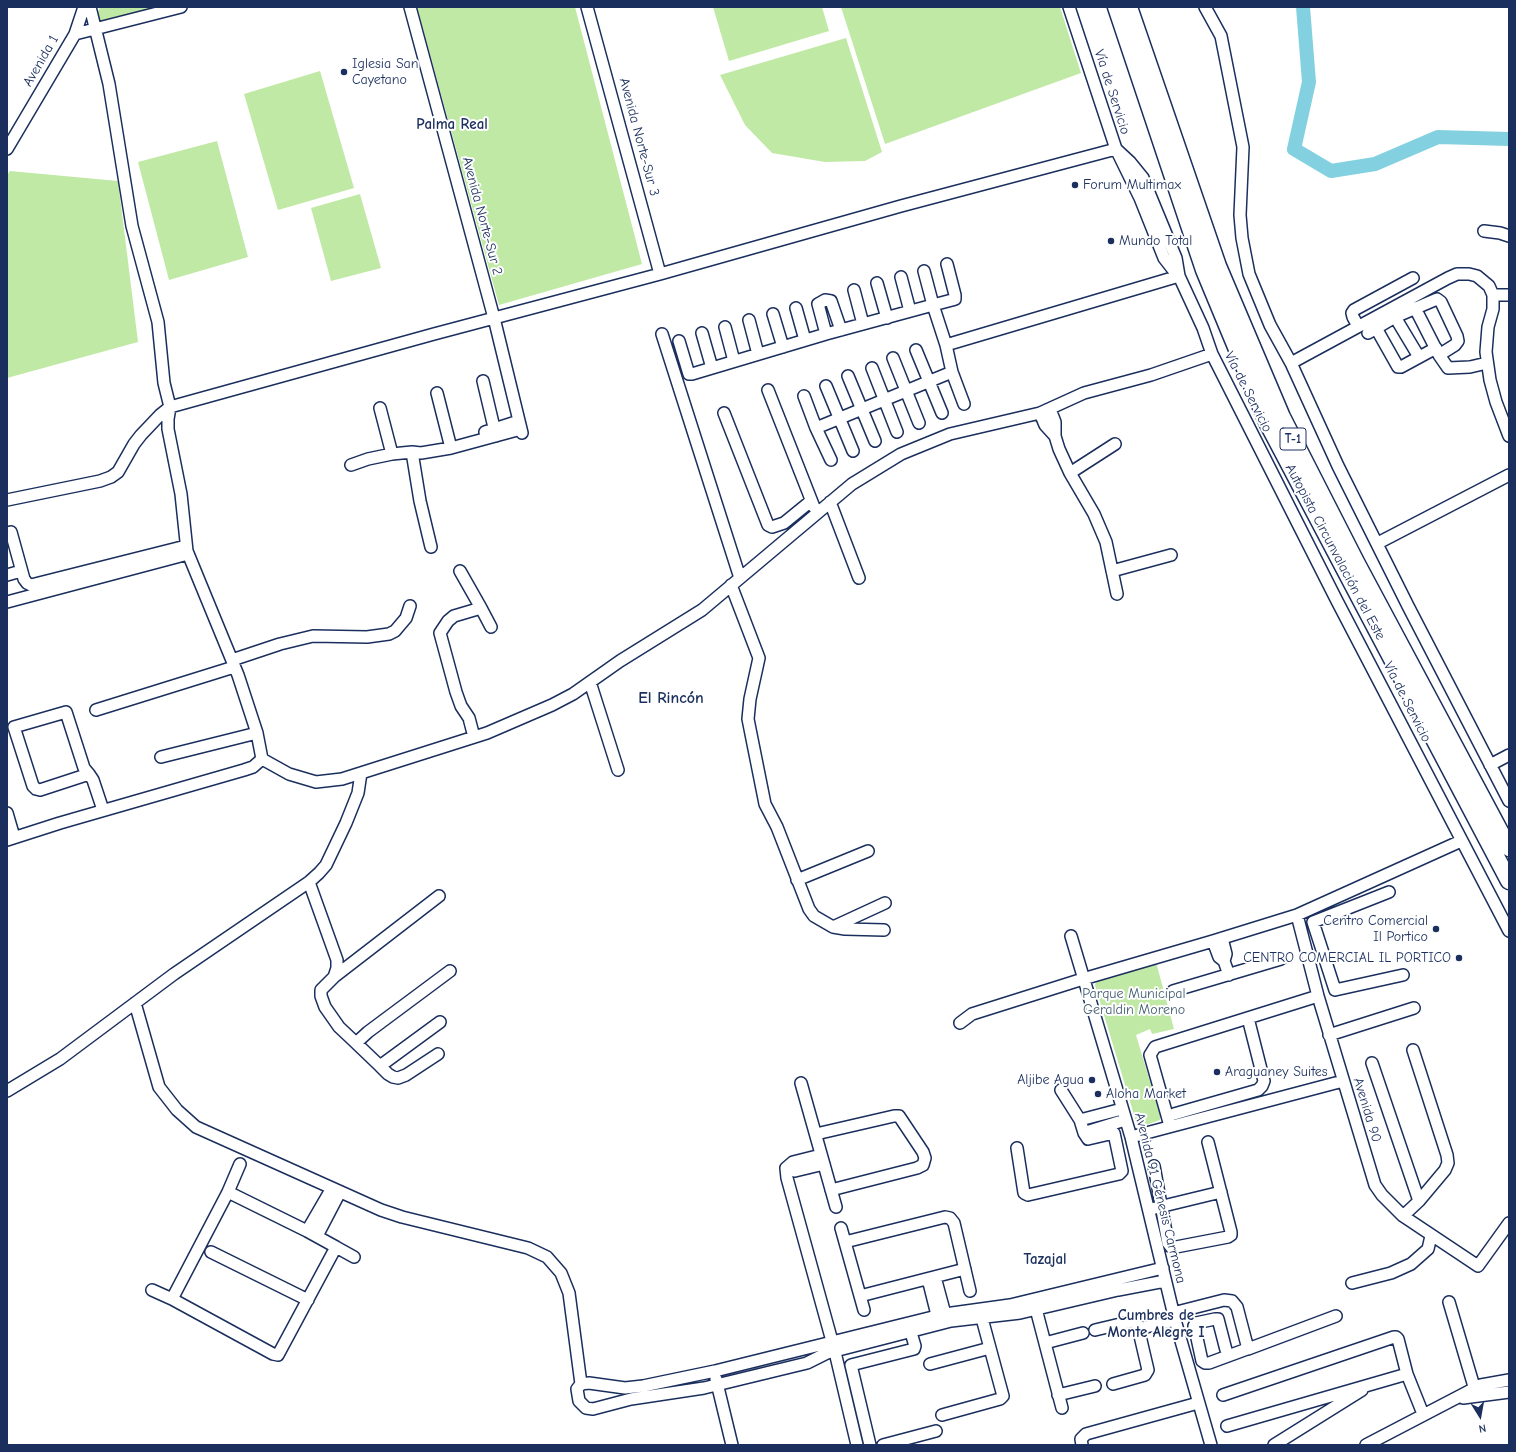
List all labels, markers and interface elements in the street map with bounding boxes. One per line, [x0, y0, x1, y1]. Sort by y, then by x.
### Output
street label: Avenida 1 [20, 32, 62, 90]
street label: Vía de Servicio [1090, 47, 1134, 137]
place label: Iglesia San Cayetano [352, 56, 419, 88]
marker: Iglesia San Cayetano [339, 67, 349, 77]
street label: Avenida Norte-Sur 3 [615, 76, 663, 198]
district label: Palma Real [416, 116, 488, 134]
street label: Avenida Norte-Sur 2 [458, 155, 506, 277]
place label: Forum Multimax [1083, 177, 1181, 193]
marker: Forum Multimax [1070, 180, 1080, 190]
place label: Mundo Total [1119, 233, 1192, 249]
marker: Mundo Total [1106, 236, 1116, 246]
street label: Vía de Servicio [1220, 349, 1276, 435]
road number: T-1 [1280, 428, 1306, 450]
street label: Autopista Circunvalación del Este [1281, 461, 1389, 643]
street label: Vía de Servicio [1379, 659, 1435, 745]
district label: El Rincón [638, 688, 704, 708]
place label: Centro Comercial Il Portico [1323, 913, 1428, 946]
marker: Centro Comercial Il Portico [1431, 924, 1441, 934]
place label: CENTRO COMERCIAL IL PORTICO [1243, 950, 1451, 966]
marker: CENTRO COMERCIAL IL PORTICO [1454, 953, 1464, 963]
park label: Parque Municipal Geraldin Moreno [1082, 986, 1186, 1018]
place label: Araguaney Suites [1225, 1064, 1328, 1080]
marker: Araguaney Suites [1212, 1067, 1222, 1077]
place label: Aljibe Agua [1017, 1072, 1084, 1088]
marker: Aljibe Agua [1087, 1075, 1097, 1085]
street label: Avenida 90 [1349, 1076, 1385, 1144]
place label: Aloha Market [1106, 1086, 1186, 1102]
marker: Aloha Market [1093, 1089, 1103, 1099]
street label: Avenida 91 Génesis Carmona [1131, 1111, 1189, 1285]
district label: Tazajal [1023, 1251, 1067, 1269]
district label: Cumbres de Monte Alegre I [1107, 1307, 1205, 1342]
north arrow [1460, 1396, 1500, 1436]
text: N [1478, 1421, 1487, 1435]

